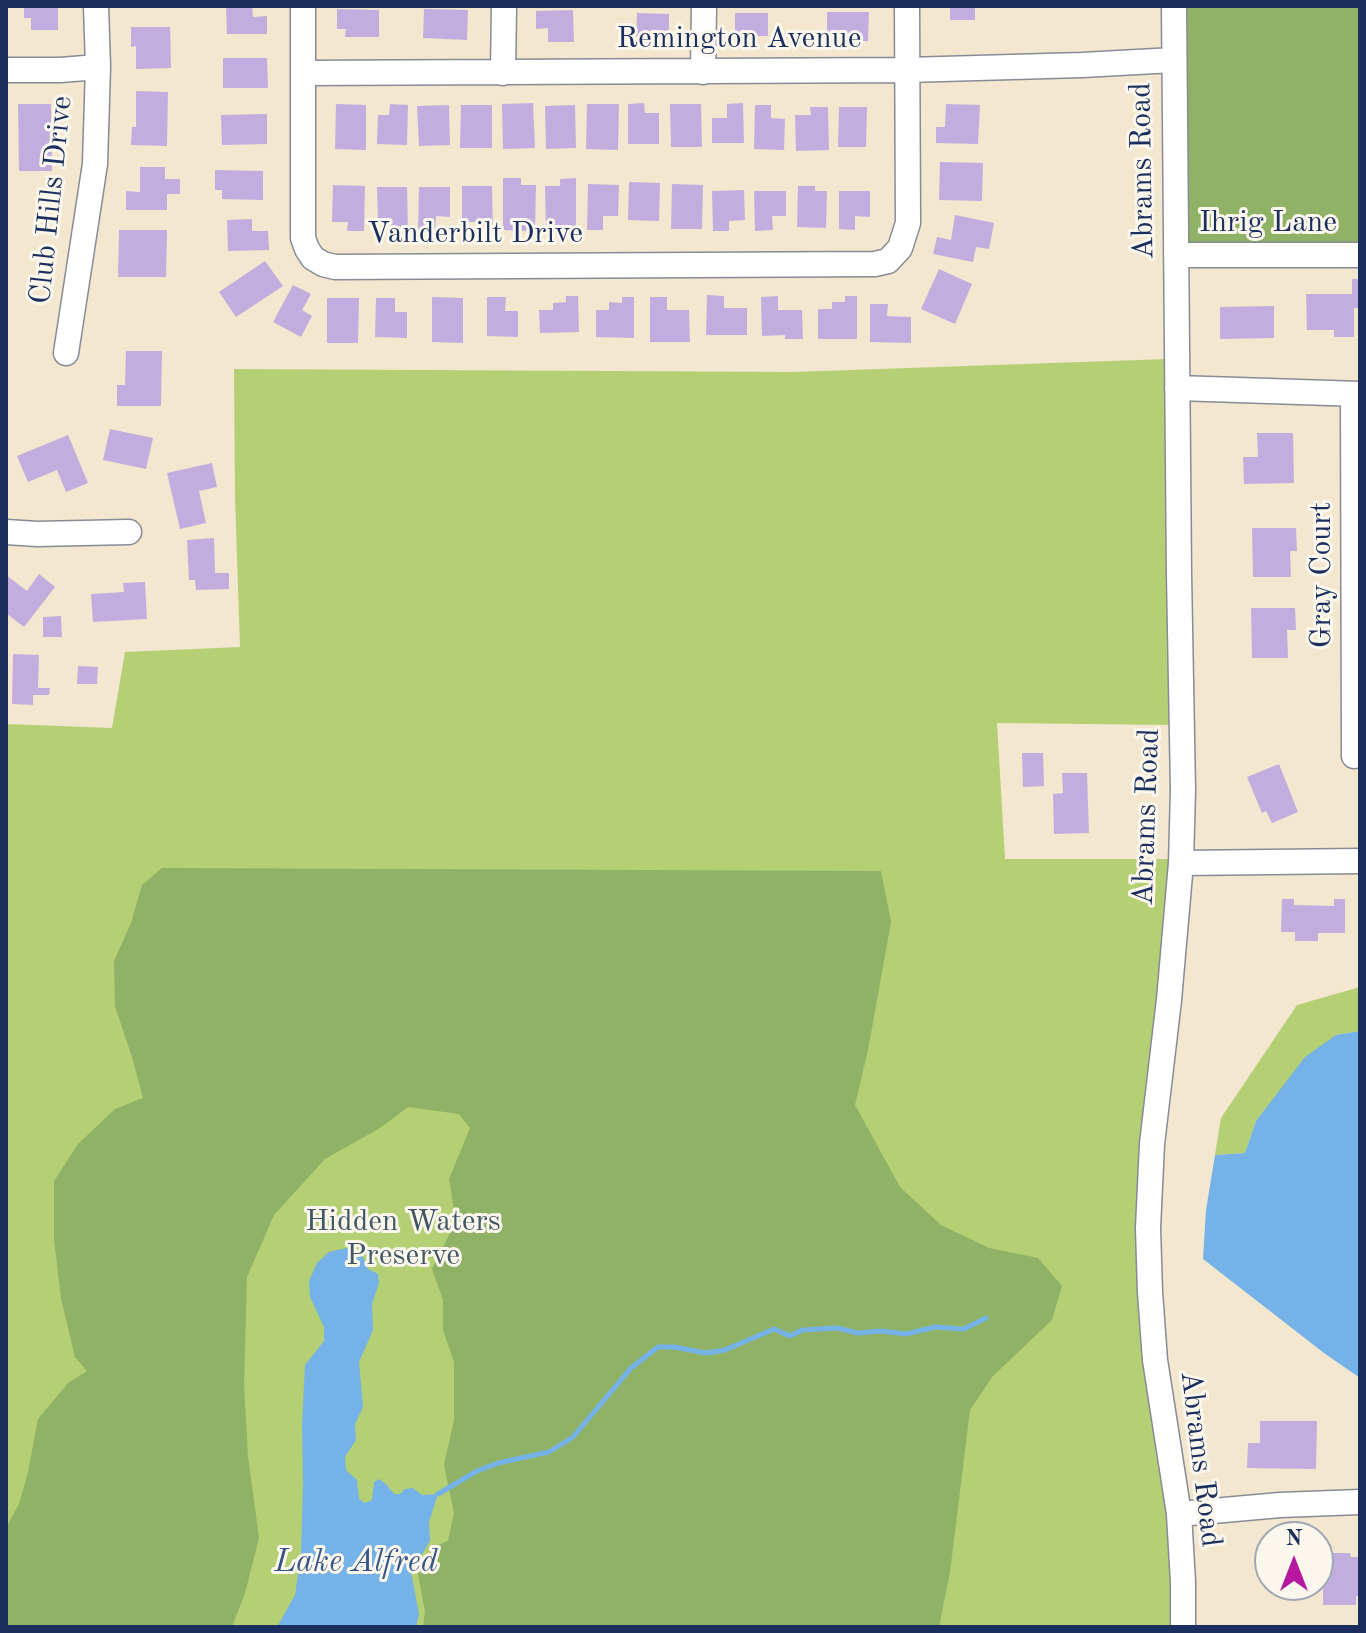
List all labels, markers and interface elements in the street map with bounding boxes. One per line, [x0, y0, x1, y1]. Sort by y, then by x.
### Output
street label: Remington Avenue [617, 21, 861, 57]
street label: Abrams Road [1123, 82, 1163, 260]
street label: Club Hills Drive [23, 94, 81, 306]
street label: Ihrig Lane [1199, 205, 1337, 241]
street label: Vanderbilt Drive [367, 216, 583, 252]
street label: Gray Court [1304, 502, 1340, 648]
street label: Abrams Road [1126, 728, 1168, 906]
park label: Hidden Waters Preserve [305, 1204, 501, 1274]
street label: Abrams Road [1171, 1369, 1229, 1549]
north arrow [1254, 1521, 1334, 1601]
text: N [1286, 1528, 1302, 1550]
water label: Lake Alfred [274, 1544, 438, 1582]

